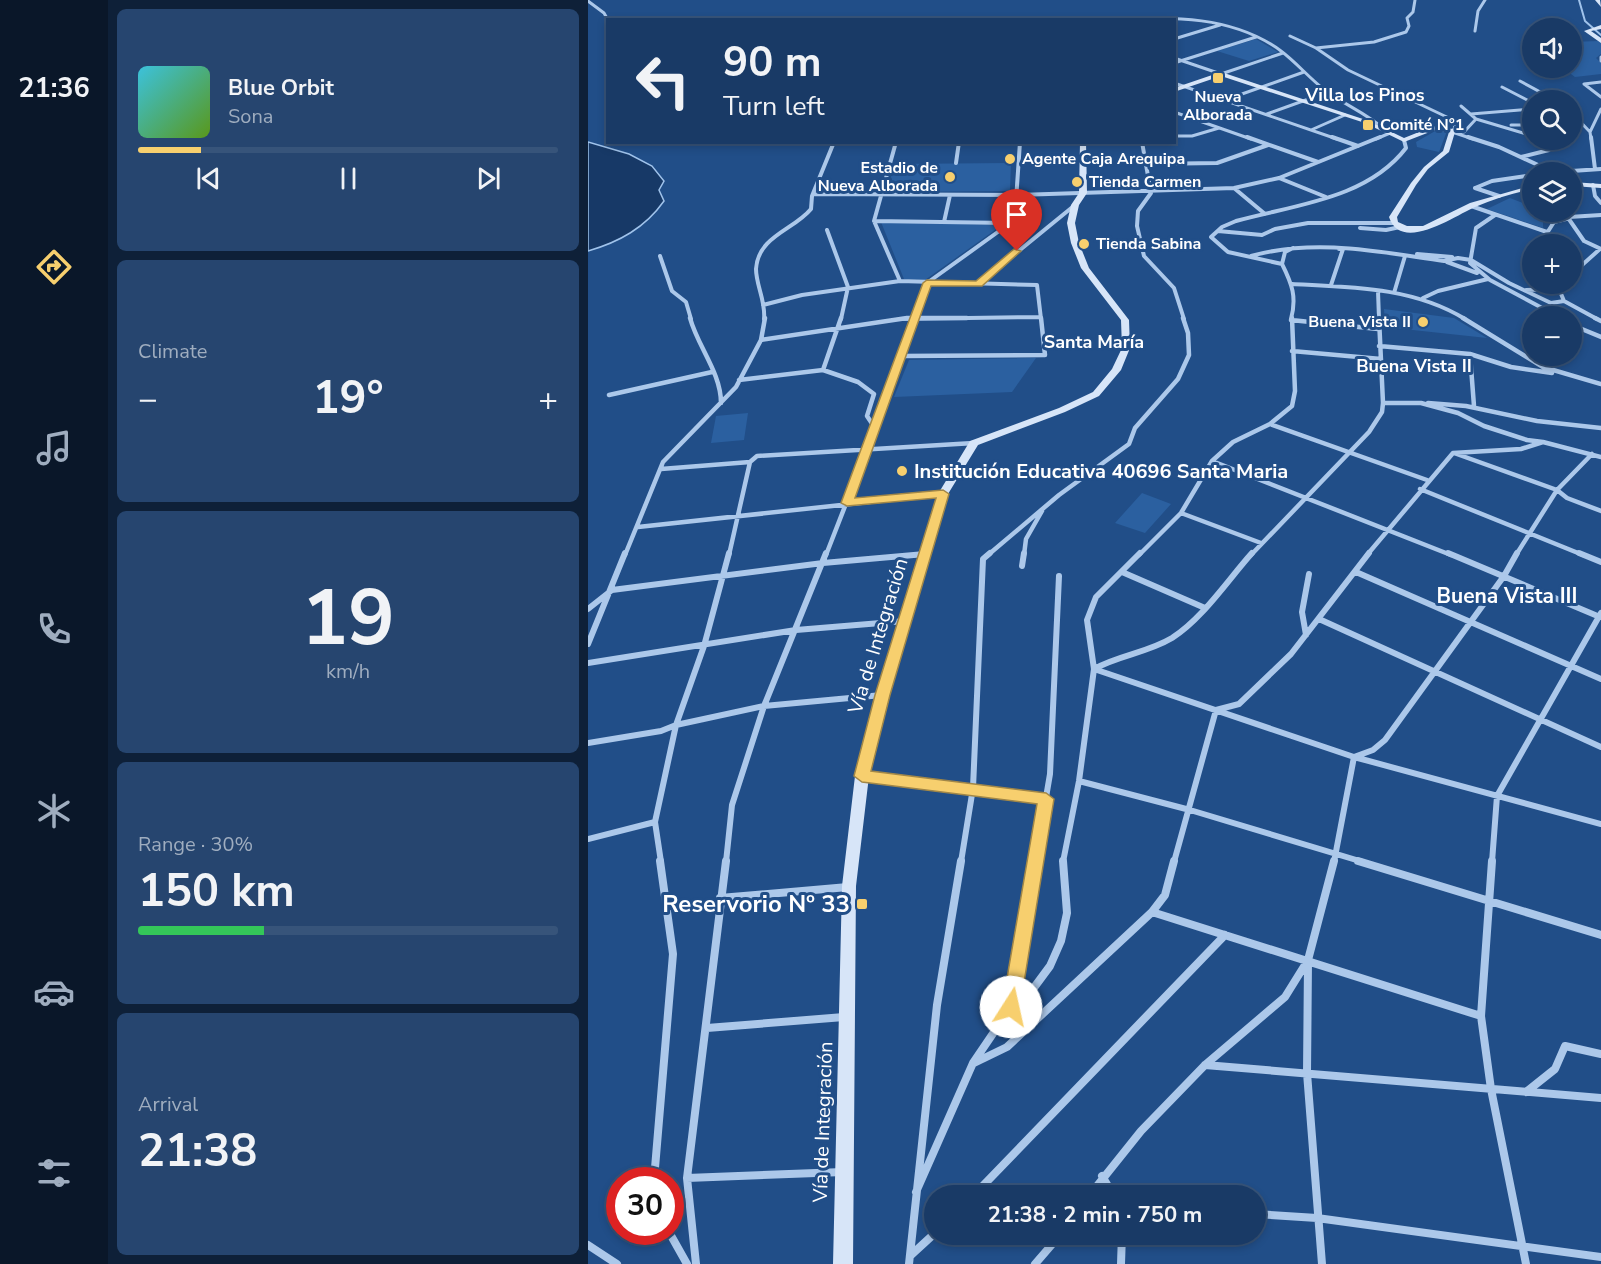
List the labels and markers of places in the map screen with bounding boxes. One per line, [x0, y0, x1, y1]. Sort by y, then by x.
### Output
marker: Nueva Alborada [1211, 71, 1225, 85]
place label: Nueva Alborada [1183, 86, 1253, 126]
place label: Comité N°1 [1380, 114, 1464, 136]
marker: Comité N°1 [1361, 118, 1375, 132]
place label: Agente Caja Arequipa [1022, 148, 1185, 170]
marker: Agente Caja Arequipa [1003, 152, 1017, 166]
place label: Estadio de Nueva Alborada [818, 157, 938, 197]
marker: Estadio de Nueva Alborada [943, 170, 957, 184]
place label: Tienda Carmen [1089, 171, 1201, 193]
marker: Tienda Carmen [1070, 175, 1084, 189]
pin [991, 189, 1042, 251]
place label: Tienda Sabina [1096, 233, 1201, 255]
marker: Tienda Sabina [1077, 237, 1091, 251]
place label: Buena Vista II [1308, 311, 1411, 333]
marker: Buena Vista II [1416, 315, 1430, 329]
place label: Institución Educativa 40696 Santa Maria [914, 458, 1288, 485]
marker: Institución Educativa 40696 Santa Maria [895, 464, 909, 478]
place label: Reservorio Nº 33 [662, 888, 850, 920]
marker: Reservorio Nº 33 [855, 897, 869, 911]

